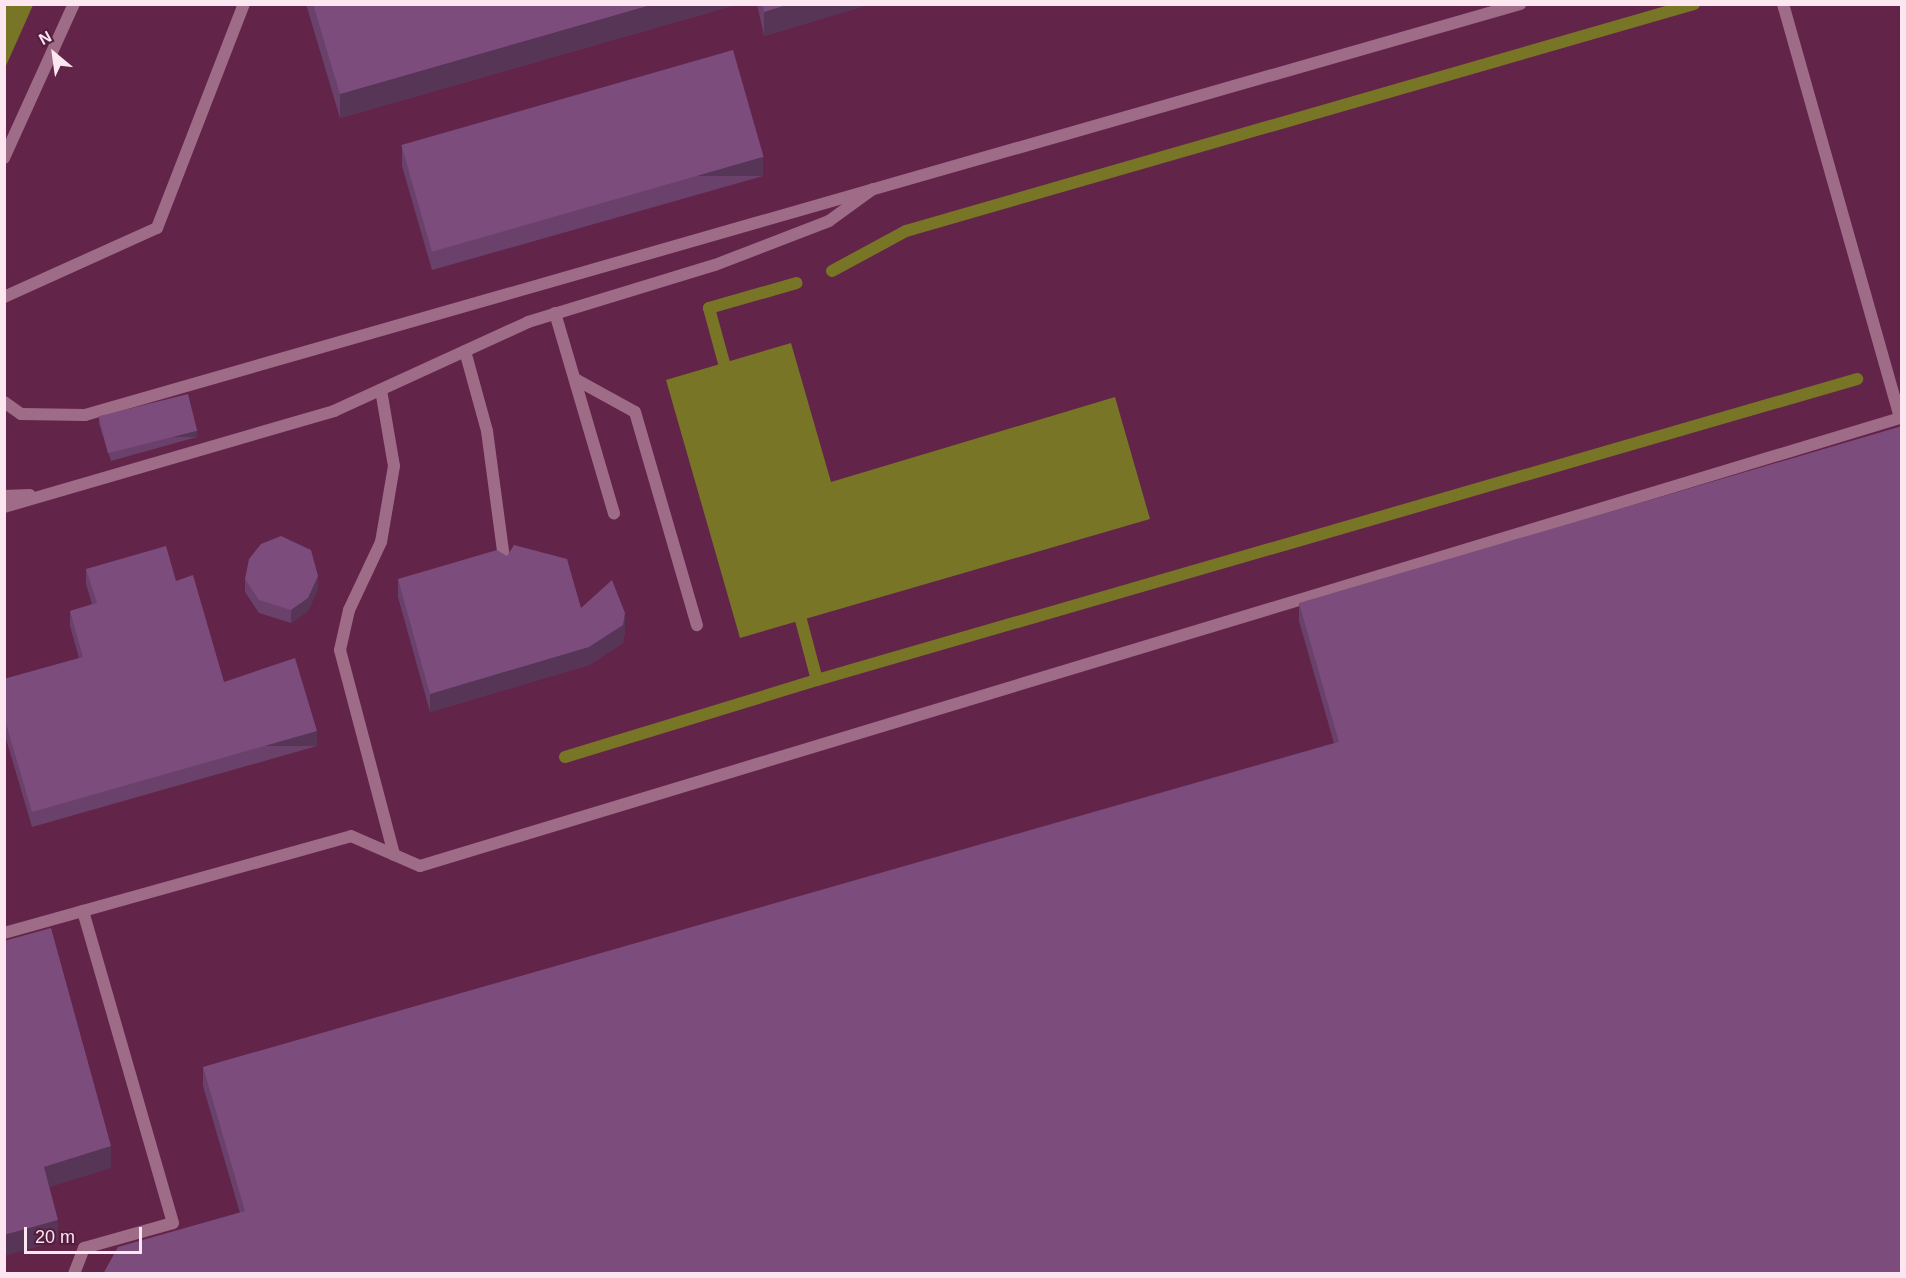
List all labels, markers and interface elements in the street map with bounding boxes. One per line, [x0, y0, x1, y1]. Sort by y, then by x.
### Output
north arrow [24, 24, 84, 84]
text: N [36, 28, 54, 48]
scale bar [27, 1215, 146, 1253]
text: 20 m [35, 1227, 75, 1247]

